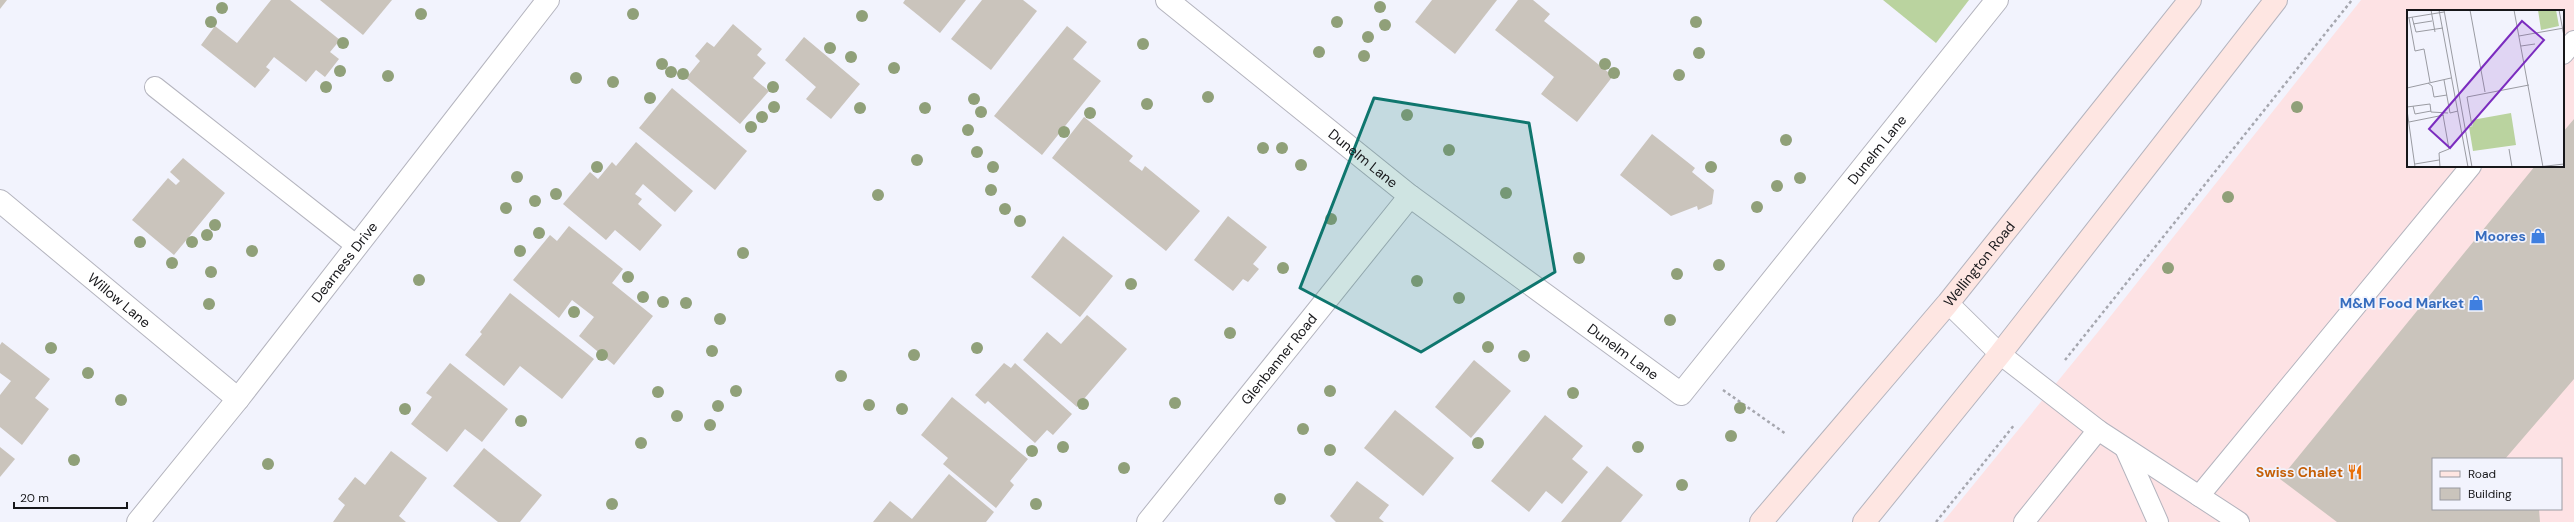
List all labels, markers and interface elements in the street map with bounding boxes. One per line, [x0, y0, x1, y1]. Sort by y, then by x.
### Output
inset map [2407, 10, 2564, 167]
street label: Dunelm Lane [1844, 111, 1910, 188]
street label: Dunelm Lane [1325, 125, 1402, 192]
street label: Dearness Drive [307, 218, 381, 306]
street label: Wellington Road [1940, 218, 2019, 310]
place label: Moores [2475, 227, 2526, 245]
shop icon: Moores [2529, 227, 2547, 245]
street label: Willow Lane [84, 269, 154, 332]
place label: M&M Food Market [2340, 294, 2464, 312]
shop icon: M&M Food Market [2467, 294, 2485, 312]
street label: Glenbanner Road [1237, 310, 1321, 408]
street label: Dunelm Lane [1584, 320, 1662, 384]
legend [2432, 458, 2562, 510]
place label: Swiss Chalet [2256, 463, 2343, 481]
restaurant icon: Swiss Chalet [2346, 463, 2364, 481]
text: Road [2468, 466, 2496, 482]
scale bar [14, 484, 127, 510]
text: Building [2468, 486, 2512, 502]
text: 20 m [20, 490, 49, 506]

